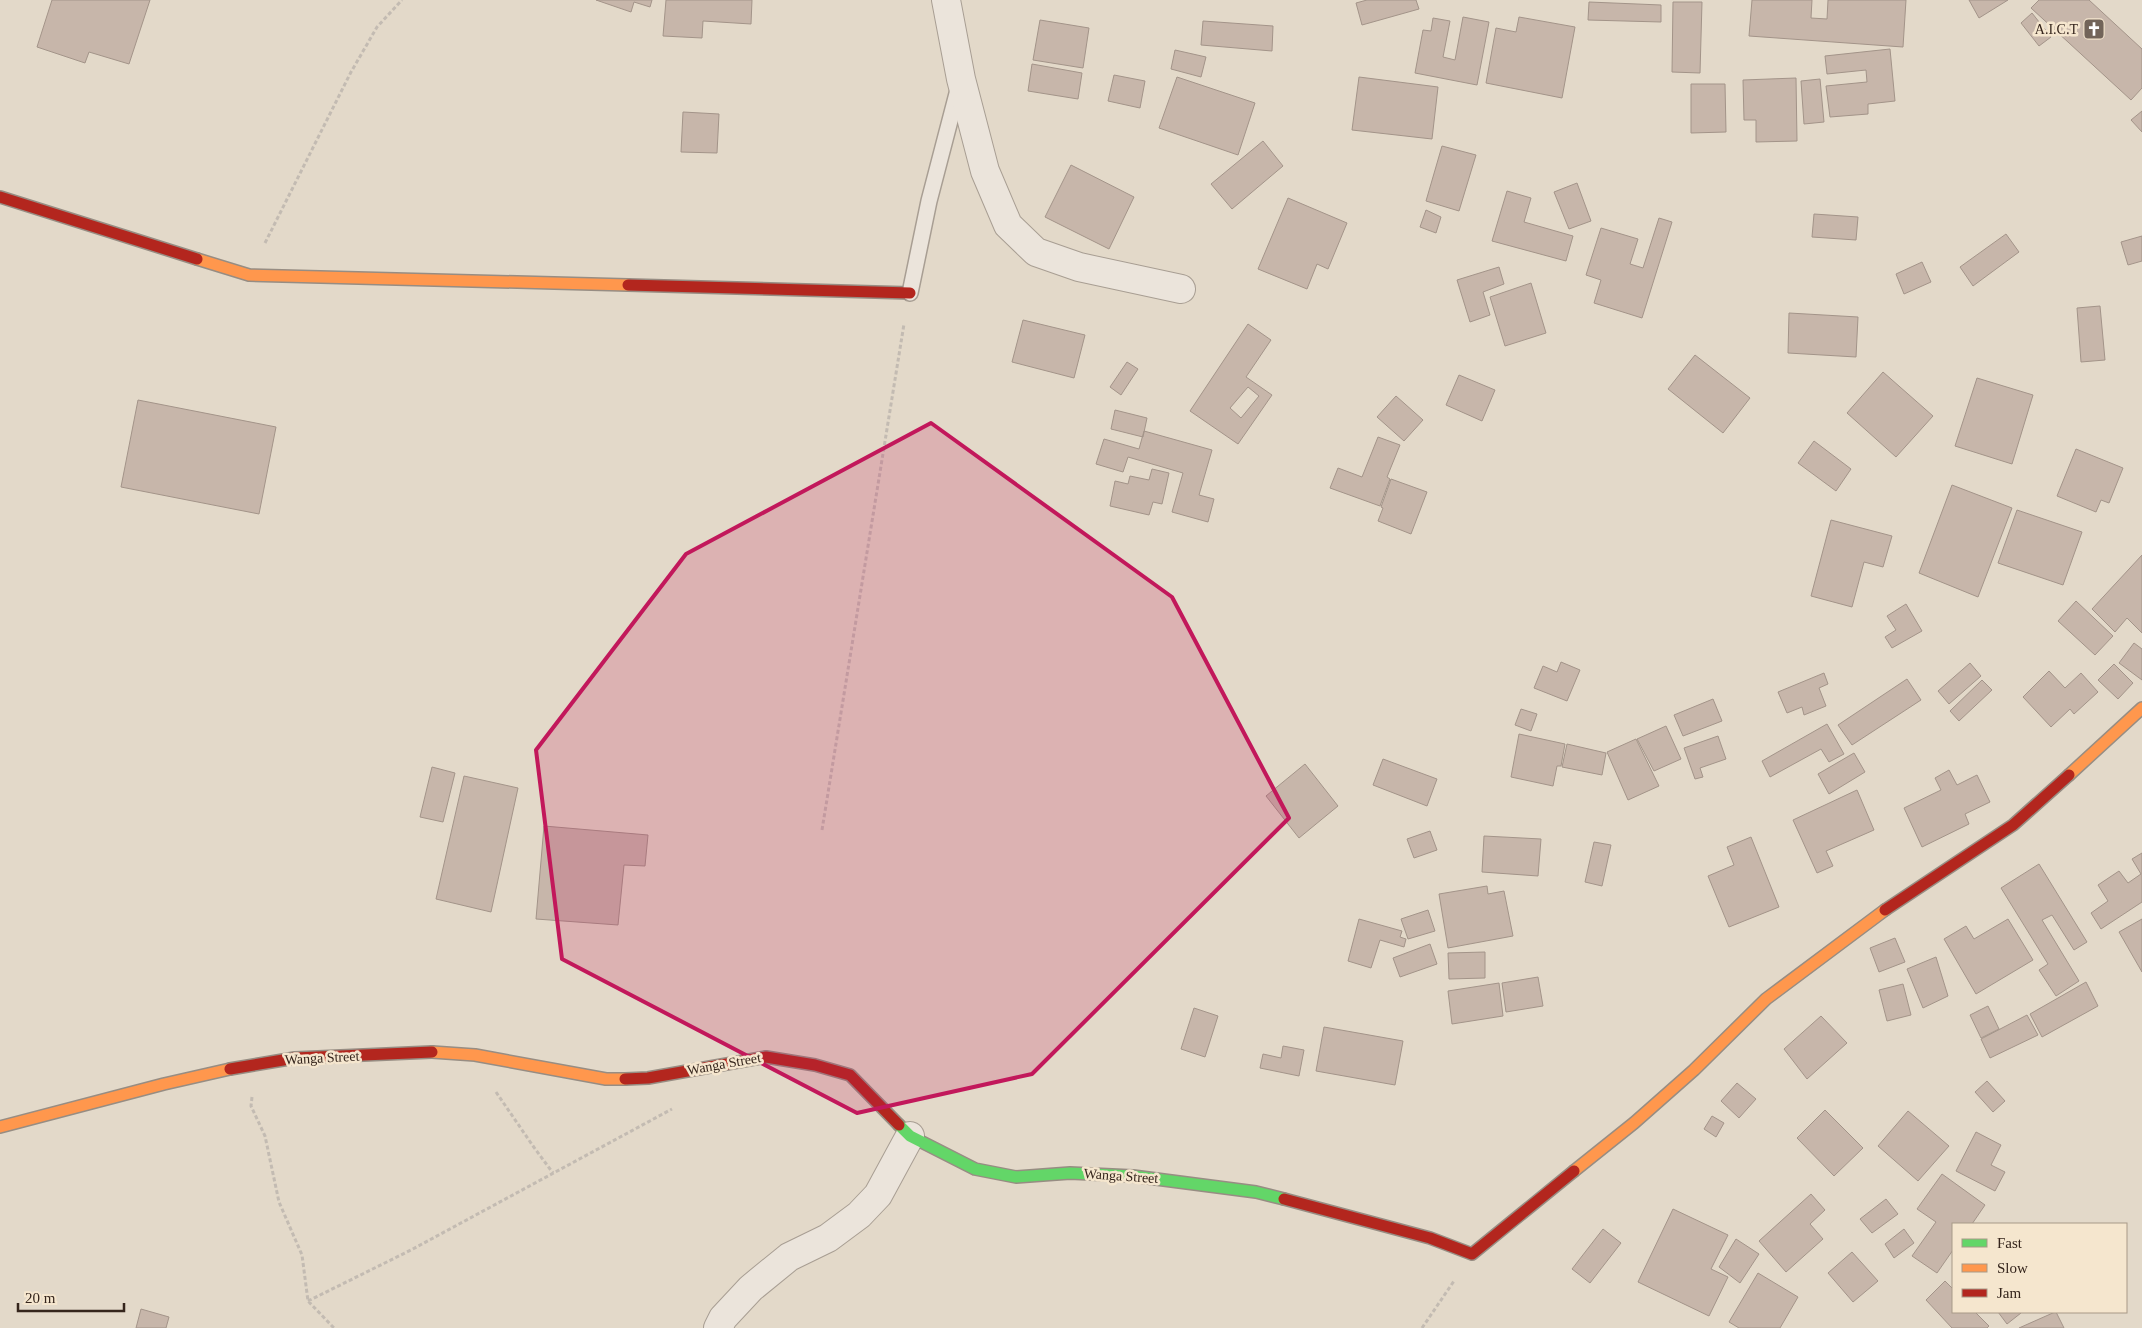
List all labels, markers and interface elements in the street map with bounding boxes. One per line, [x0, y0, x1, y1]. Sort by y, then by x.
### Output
church icon: A.I.C.T [2082, 17, 2106, 41]
place label: A.I.C.T [2035, 22, 2078, 37]
street label: Wanga Street [284, 1049, 360, 1067]
street label: Wanga Street [686, 1050, 762, 1078]
street label: Wanga Street [1083, 1166, 1159, 1186]
legend [1952, 1223, 2127, 1313]
text: Fast [1997, 1235, 2023, 1251]
text: Slow [1997, 1260, 2028, 1276]
scale bar [18, 1280, 124, 1312]
text: Jam [1997, 1285, 2021, 1301]
text: 20 m [25, 1290, 56, 1306]

